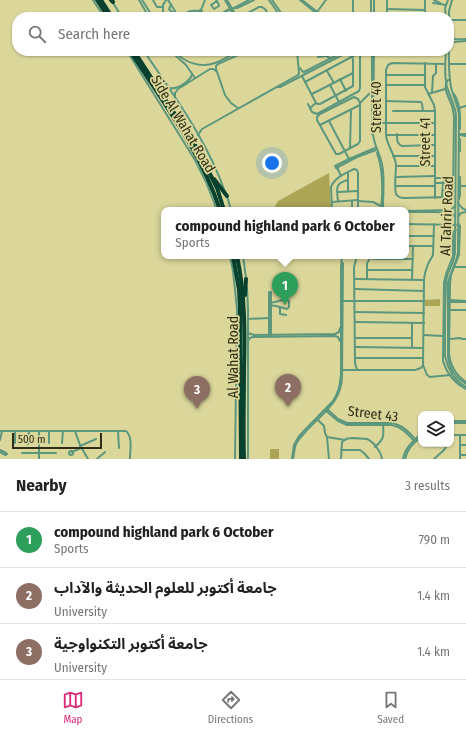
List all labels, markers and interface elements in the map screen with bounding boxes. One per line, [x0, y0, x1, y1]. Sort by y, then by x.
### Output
search box [12, 12, 454, 56]
icon: search [26, 23, 48, 45]
text: Search here [58, 25, 130, 43]
street label: Side Al Wahat Road [147, 72, 219, 176]
street label: Street 40 [368, 81, 385, 133]
street label: Street 41 [417, 117, 434, 167]
your location [262, 153, 282, 173]
street label: Al Tahrir Road [437, 176, 457, 256]
popup [161, 207, 409, 259]
text: compound highland park 6 October [175, 217, 395, 235]
text: Sports [175, 235, 210, 250]
pin: 1 [272, 272, 298, 305]
street label: Al Wahat Road [225, 316, 242, 398]
pin: 2 [275, 374, 301, 407]
pin: 3 [184, 376, 210, 409]
street label: Street 43 [347, 402, 399, 426]
map controls [418, 411, 454, 447]
button: layers [418, 411, 454, 447]
scale bar [12, 431, 102, 450]
text: 500 m [18, 433, 46, 446]
text: Nearby [16, 475, 67, 496]
text: 3 results [405, 478, 450, 493]
text: compound highland park 6 October [54, 523, 273, 541]
text: 1 [26, 532, 32, 547]
text: 790 m [419, 532, 450, 547]
text: Sports [54, 541, 89, 556]
text: جامعة أكتوبر للعلوم الحديثة والآداب [54, 579, 277, 597]
text: 2 [26, 588, 32, 603]
text: 1.4 km [417, 588, 450, 603]
text: University [54, 604, 107, 619]
text: جامعة أكتوبر التكنواوجية [54, 635, 208, 653]
text: 3 [26, 644, 32, 659]
text: 1.4 km [417, 644, 450, 659]
text: University [54, 660, 107, 675]
tab: Map [62, 689, 84, 726]
tab: Directions [208, 689, 253, 726]
tab: Saved [377, 689, 404, 726]

